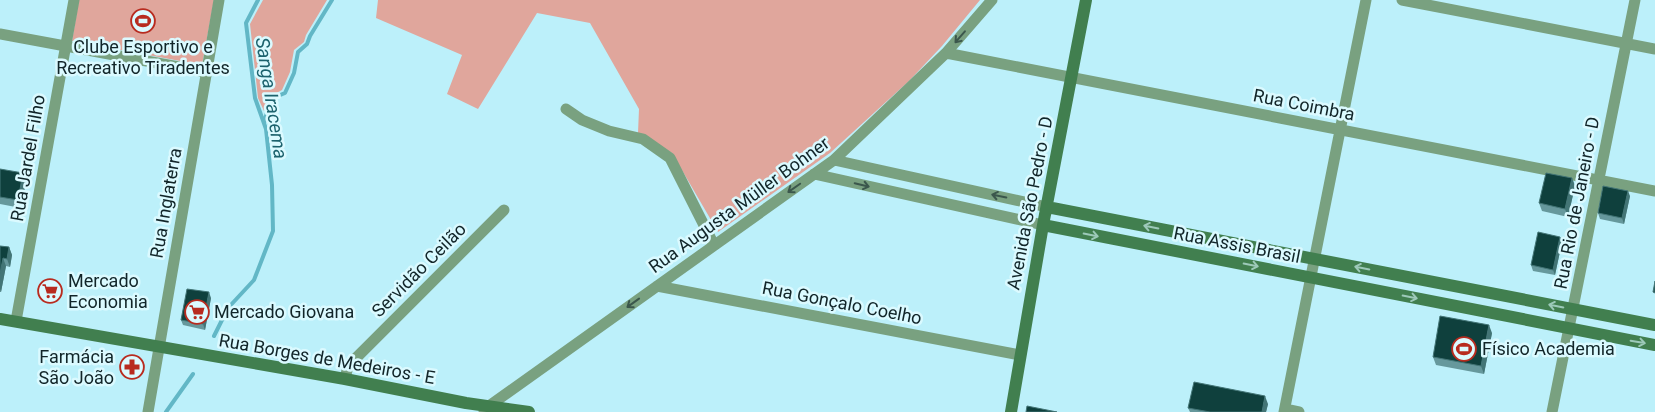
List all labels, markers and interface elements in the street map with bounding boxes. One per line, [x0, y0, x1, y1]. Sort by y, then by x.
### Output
sports icon: Clube Esportivo e Recreativo Tiradentes [130, 8, 156, 34]
one-way arrow [955, 30, 966, 43]
place label: Clube Esportivo e Recreativo Tiradentes [56, 36, 230, 78]
water label: Sanga Iracema [251, 36, 292, 160]
street label: Rua Coimbra [1252, 84, 1357, 125]
street label: Rua Jardel Filho [6, 93, 49, 223]
street label: Avenida São Pedro - D [1002, 114, 1057, 291]
street label: Rua Rio de Janeiro - D [1549, 115, 1604, 291]
street label: Rua Augusta Müller Bohner [644, 132, 833, 277]
street label: Rua Inglaterra [145, 146, 186, 260]
one-way arrow [853, 181, 869, 190]
one-way arrow [787, 183, 801, 193]
one-way arrow [991, 191, 1007, 201]
street label: Servidão Ceilão [367, 218, 470, 321]
one-way arrow [1143, 222, 1159, 231]
street label: Rua Assis Brasil [1172, 222, 1302, 267]
one-way arrow [1083, 230, 1099, 240]
one-way arrow [1242, 261, 1258, 271]
one-way arrow [1354, 263, 1370, 272]
place label: Mercado Economia [68, 270, 148, 312]
street label: Rua Gonçalo Coelho [761, 277, 924, 328]
supermarket icon: Mercado Economia [37, 278, 63, 304]
one-way arrow [1402, 293, 1418, 302]
one-way arrow [627, 297, 640, 308]
supermarket icon: Mercado Giovana [184, 299, 210, 325]
one-way arrow [1548, 300, 1564, 310]
place label: Mercado Giovana [214, 301, 354, 322]
street label: Rua Borges de Medeiros - E [217, 329, 437, 388]
sports icon: Físico Academia [1451, 336, 1477, 362]
one-way arrow [1630, 337, 1646, 347]
place label: Físico Academia [1482, 338, 1615, 359]
place label: Farmácia São João [39, 346, 114, 388]
pharmacy icon: Farmácia São João [119, 354, 145, 380]

